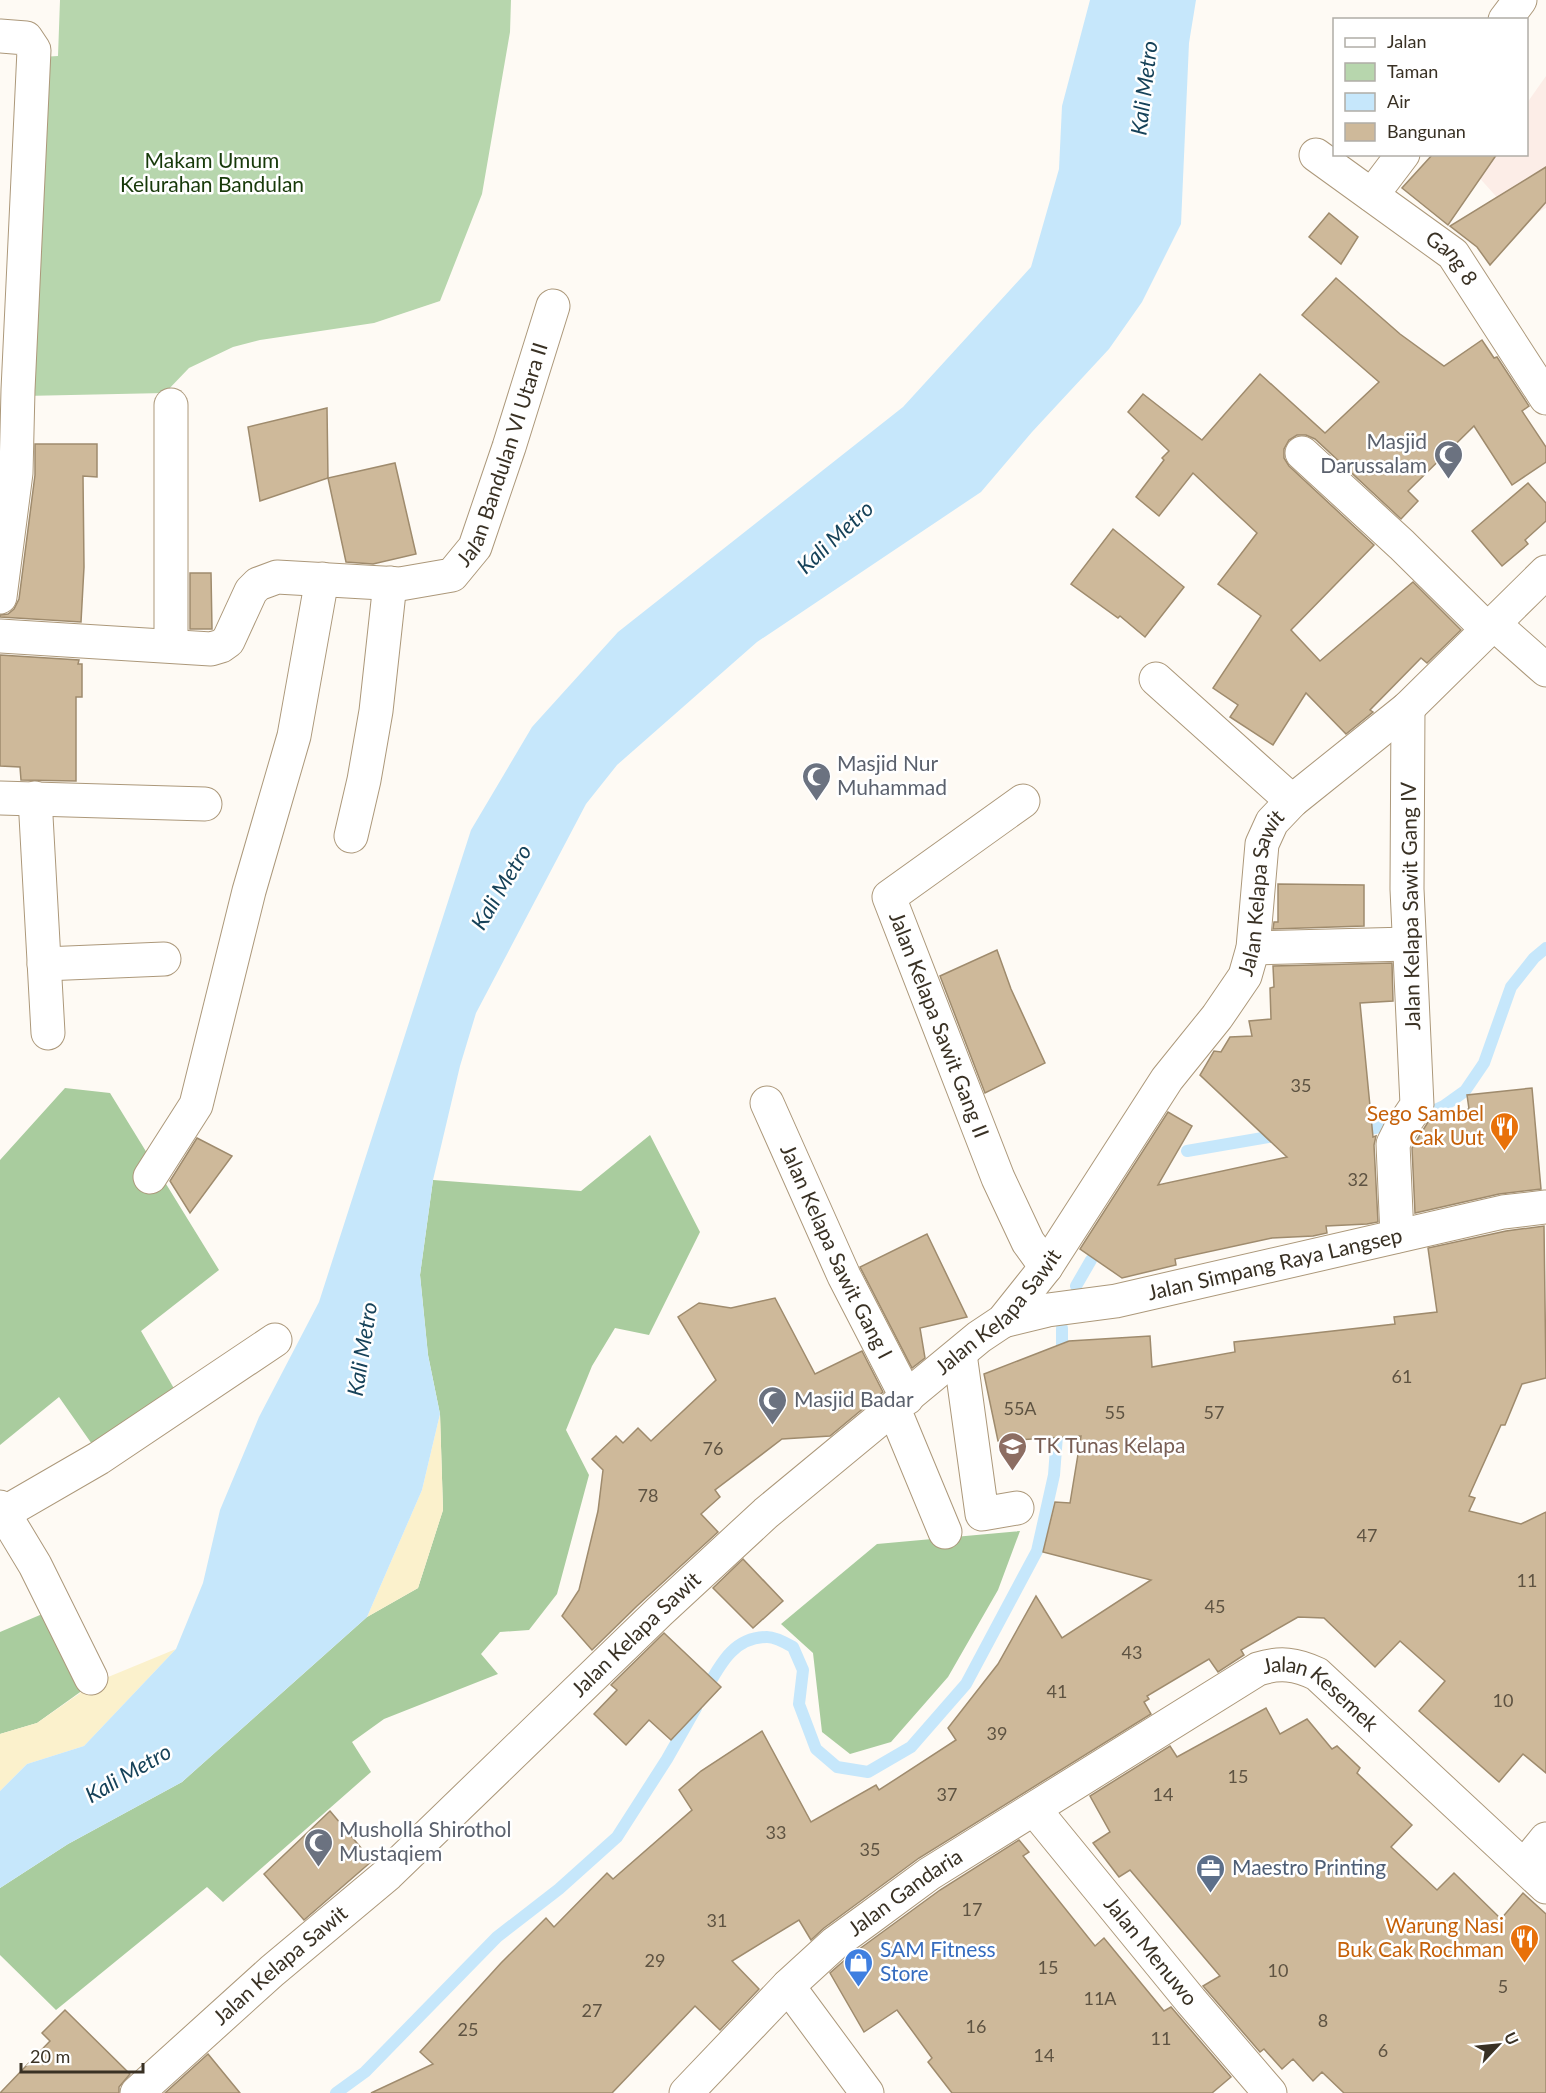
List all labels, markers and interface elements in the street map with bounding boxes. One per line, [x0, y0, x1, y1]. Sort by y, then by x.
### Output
legend [1333, 18, 1528, 156]
text: Jalan [1387, 30, 1426, 52]
water label: Kali Metro [1124, 39, 1163, 137]
text: Taman [1387, 60, 1438, 82]
text: Air [1387, 90, 1410, 112]
text: Bangunan [1387, 120, 1466, 142]
park label: Makam Umum Kelurahan Bandulan [120, 147, 304, 196]
street label: Gang 8 [1421, 224, 1484, 289]
street label: Jalan Bandulan VI Utara II [450, 339, 552, 571]
place label: Masjid Darussalam [1320, 428, 1427, 477]
mosque icon: Masjid Darussalam [1432, 438, 1464, 480]
water label: Kali Metro [791, 494, 879, 579]
place label: Masjid Nur Muhammad [837, 750, 947, 799]
mosque icon: Masjid Nur Muhammad [800, 760, 832, 802]
street label: Jalan Kelapa Sawit Gang IV [1395, 781, 1424, 1030]
street label: Jalan Kelapa Sawit [1232, 803, 1289, 979]
water label: Kali Metro [465, 839, 537, 934]
street label: Jalan Kelapa Sawit Gang II [885, 908, 995, 1141]
house number: 35 [1291, 1074, 1311, 1096]
place label: Sego Sambel Cak Uut [1367, 1100, 1484, 1149]
restaurant icon: Sego Sambel Cak Uut [1489, 1110, 1521, 1152]
street label: Jalan Kelapa Sawit Gang I [776, 1140, 899, 1363]
house number: 32 [1348, 1168, 1368, 1190]
street label: Jalan Simpang Raya Langsep [1145, 1222, 1404, 1304]
street label: Jalan Kelapa Sawit [929, 1243, 1066, 1379]
water label: Kali Metro [341, 1300, 382, 1398]
house number: 61 [1392, 1365, 1412, 1387]
mosque icon: Masjid Badar [757, 1384, 789, 1426]
place label: Masjid Badar [794, 1386, 914, 1411]
house number: 55A [1003, 1397, 1037, 1419]
house number: 55 [1105, 1401, 1125, 1423]
house number: 57 [1204, 1401, 1224, 1423]
school or university icon: TK Tunas Kelapa [997, 1430, 1029, 1472]
place label: TK Tunas Kelapa [1034, 1432, 1185, 1457]
house number: 76 [703, 1437, 723, 1459]
house number: 78 [638, 1484, 658, 1506]
house number: 47 [1357, 1524, 1377, 1546]
street label: Jalan Kelapa Sawit [565, 1566, 705, 1701]
house number: 11 [1517, 1569, 1537, 1591]
house number: 45 [1205, 1595, 1225, 1617]
house number: 43 [1122, 1641, 1142, 1663]
street label: Jalan Kesemek [1260, 1651, 1384, 1736]
house number: 41 [1047, 1680, 1067, 1702]
house number: 10 [1493, 1689, 1513, 1711]
house number: 39 [987, 1722, 1007, 1744]
water label: Kali Metro [80, 1737, 176, 1808]
house number: 15 [1228, 1765, 1248, 1787]
house number: 37 [937, 1783, 957, 1805]
house number: 14 [1153, 1783, 1173, 1805]
place label: Musholla Shirothol Mustaqiem [339, 1816, 511, 1865]
house number: 33 [766, 1821, 786, 1843]
mosque icon: Musholla Shirothol Mustaqiem [302, 1826, 334, 1868]
house number: 35 [860, 1838, 880, 1860]
street label: Jalan Gandaria [842, 1843, 966, 1940]
office icon: Maestro Printing [1195, 1852, 1227, 1894]
place label: Maestro Printing [1232, 1854, 1386, 1879]
street label: Jalan Menuwo [1100, 1891, 1204, 2010]
house number: 17 [962, 1898, 982, 1920]
street label: Jalan Kelapa Sawit [207, 1899, 352, 2029]
house number: 31 [707, 1909, 727, 1931]
place label: Warung Nasi Buk Cak Rochman [1337, 1912, 1504, 1961]
restaurant icon: Warung Nasi Buk Cak Rochman [1509, 1922, 1541, 1964]
place label: SAM Fitness Store [880, 1936, 996, 1985]
shop icon: SAM Fitness Store [843, 1946, 875, 1988]
house number: 29 [645, 1949, 665, 1971]
house number: 15 [1038, 1956, 1058, 1978]
house number: 10 [1268, 1959, 1288, 1981]
house number: 5 [1498, 1975, 1508, 1997]
house number: 11A [1083, 1987, 1117, 2009]
house number: 27 [582, 1999, 602, 2021]
house number: 8 [1318, 2009, 1328, 2031]
house number: 16 [966, 2015, 986, 2037]
north arrow [1468, 2015, 1528, 2075]
house number: 25 [458, 2018, 478, 2040]
house number: 11 [1151, 2027, 1171, 2049]
text: U [1501, 2029, 1523, 2048]
scale bar [21, 2036, 142, 2074]
house number: 6 [1378, 2039, 1388, 2061]
house number: 14 [1034, 2044, 1054, 2066]
text: 20 m [30, 2045, 70, 2067]

